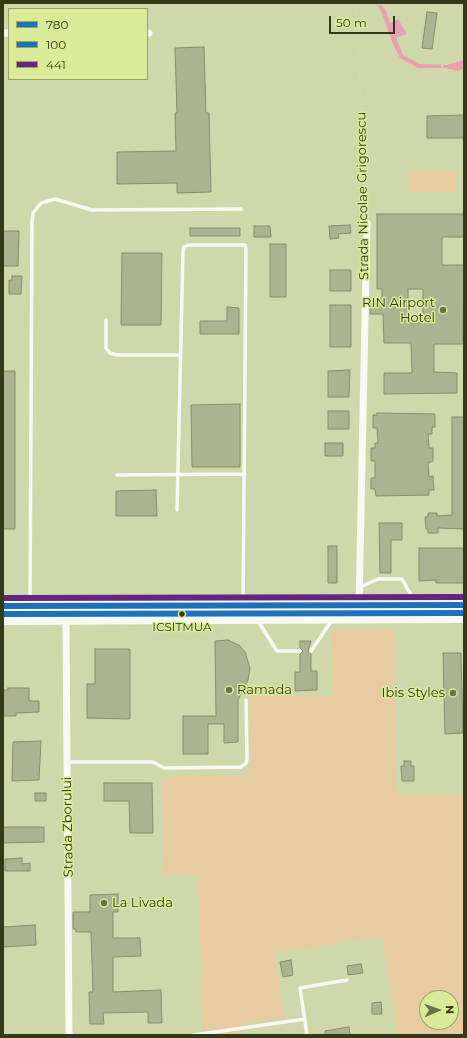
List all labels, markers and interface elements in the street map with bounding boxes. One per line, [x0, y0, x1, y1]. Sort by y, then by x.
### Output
legend [8, 8, 148, 80]
scale bar [331, 8, 397, 34]
text: 50 m [336, 15, 367, 30]
text: 780 [46, 17, 68, 32]
text: 100 [46, 37, 66, 52]
text: 441 [46, 57, 66, 72]
street label: Strada Nicolae Grigorescu [354, 112, 372, 280]
place label: RIN Airport Hotel [362, 295, 435, 326]
marker: RIN Airport Hotel [438, 305, 448, 315]
marker: ICSITMUA [177, 609, 187, 619]
place label: ICSITMUA [152, 620, 212, 634]
place label: Ramada [237, 682, 292, 698]
marker: Ramada [224, 685, 234, 695]
place label: Ibis Styles [381, 685, 445, 701]
marker: Ibis Styles [448, 688, 458, 698]
street label: Strada Zborului [59, 777, 77, 877]
place label: La Livada [112, 895, 173, 911]
marker: La Livada [99, 898, 109, 908]
north arrow [419, 990, 459, 1030]
text: N [443, 1005, 457, 1014]

